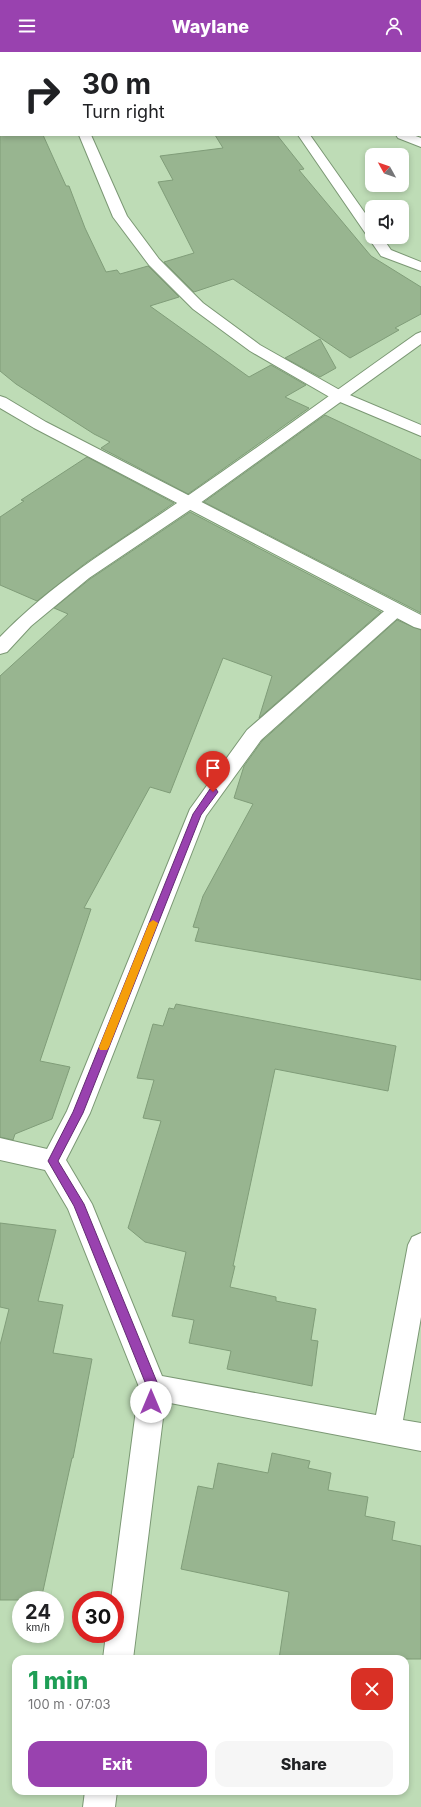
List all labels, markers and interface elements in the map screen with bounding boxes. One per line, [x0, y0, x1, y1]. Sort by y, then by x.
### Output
icon: menu [16, 15, 38, 37]
icon: person [383, 15, 405, 37]
text: Waylane [172, 16, 249, 37]
text: 30 m [82, 67, 151, 101]
icon: right [16, 68, 68, 120]
text: Turn right [82, 101, 165, 122]
north arrow [365, 148, 409, 192]
map controls [365, 148, 409, 244]
button: sound [365, 200, 409, 244]
pin [196, 751, 230, 792]
icon: arrive [202, 757, 224, 779]
position arrow [130, 1381, 172, 1423]
speed limit sign: 30 [72, 1591, 124, 1643]
text: 24 [25, 1600, 51, 1624]
text: km/h [26, 1621, 50, 1633]
text: 1 min [28, 1666, 88, 1695]
button: close [351, 1668, 393, 1710]
text: 100 m · 07:03 [28, 1696, 111, 1712]
button: Exit [28, 1741, 207, 1787]
button: Share [215, 1741, 393, 1787]

